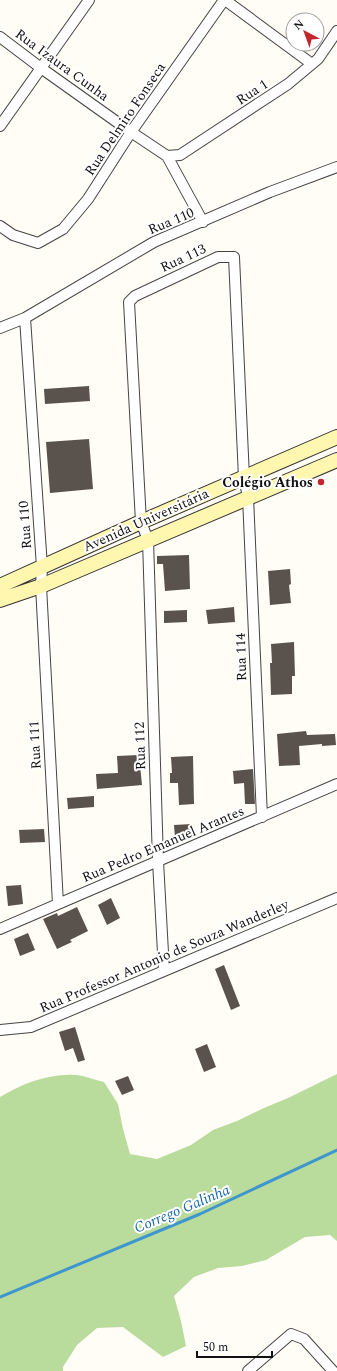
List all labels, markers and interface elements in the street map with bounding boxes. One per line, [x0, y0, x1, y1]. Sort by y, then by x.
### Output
north arrow [285, 12, 325, 52]
text: N [290, 15, 308, 34]
street label: Rua Izaura Cunha [11, 24, 113, 106]
street label: Rua Delmiro Fonseca [79, 58, 171, 180]
street label: Rua 1 [232, 74, 272, 110]
street label: Rua 110 [145, 202, 197, 240]
street label: Rua 113 [157, 238, 209, 278]
place label: Colégio Athos [222, 472, 313, 493]
marker: Colégio Athos [316, 477, 326, 487]
street label: Avenida Universitária [80, 483, 212, 557]
street label: Rua 110 [13, 500, 37, 550]
street label: Rua 114 [230, 632, 252, 682]
street label: Rua 111 [23, 720, 47, 770]
street label: Rua 112 [129, 721, 151, 771]
street label: Rua Pedro Emanuel Arantes [79, 800, 247, 888]
street label: Rua Professor Antonio de Souza Wanderley [36, 893, 293, 1018]
water label: Corrego Galinha [131, 1178, 234, 1240]
scale bar [197, 1333, 272, 1359]
text: 50 m [203, 1338, 228, 1357]

